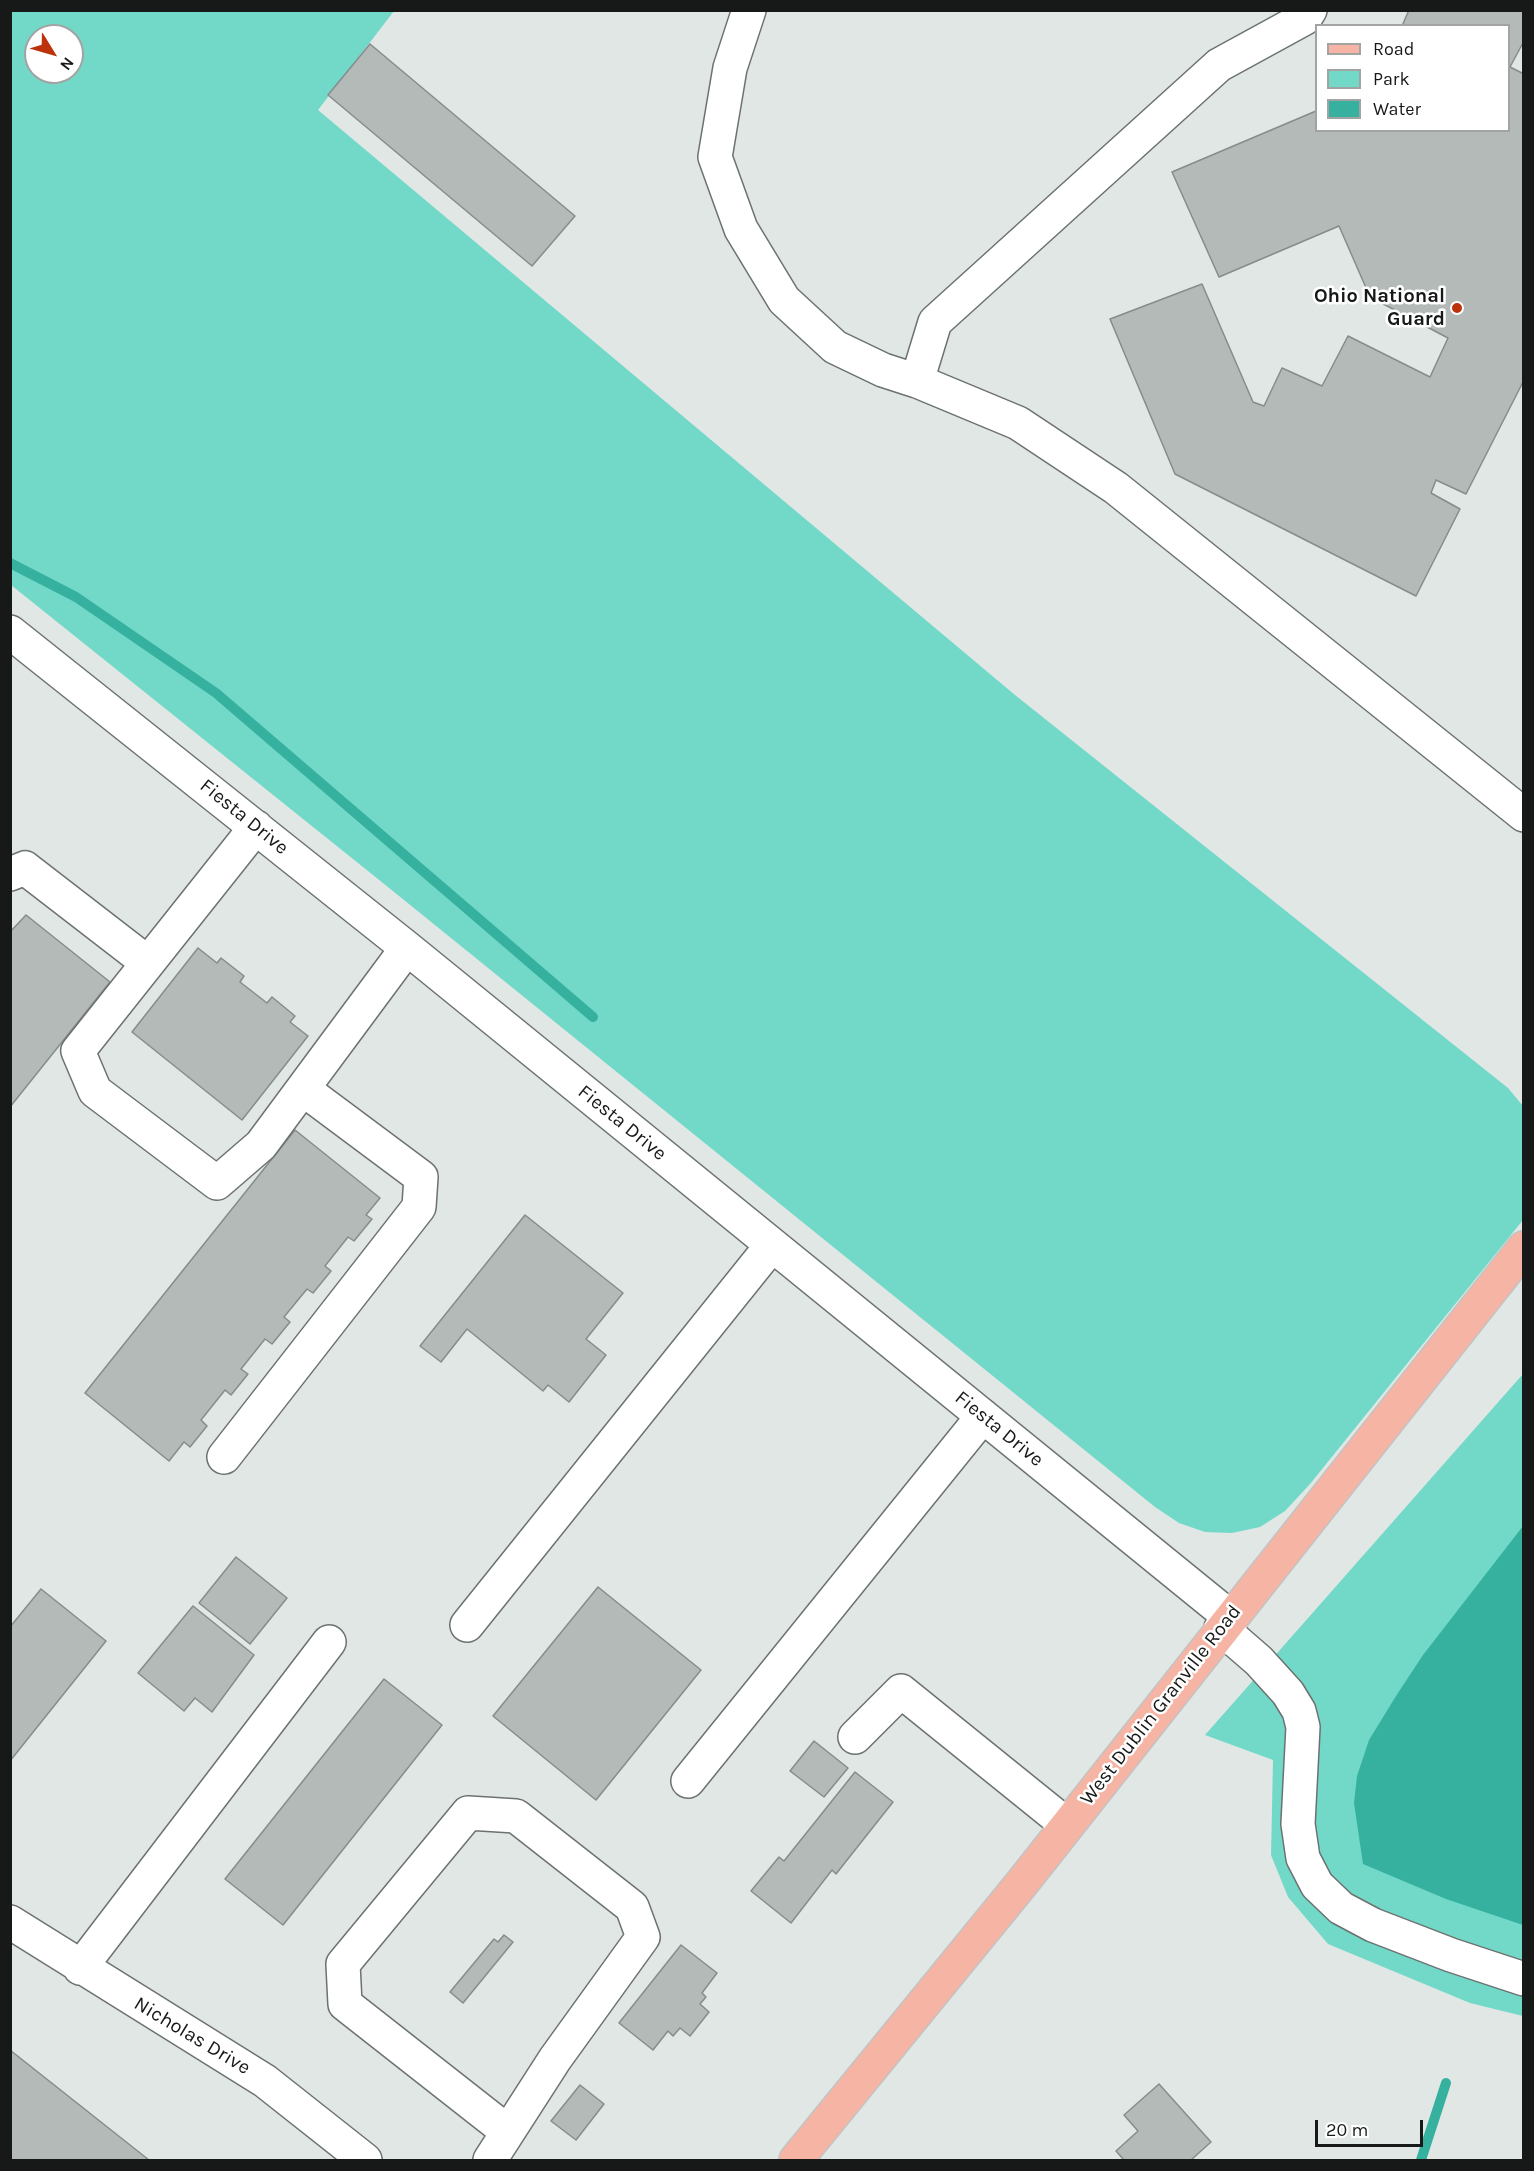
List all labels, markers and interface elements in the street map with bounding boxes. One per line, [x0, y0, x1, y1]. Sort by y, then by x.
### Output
north arrow [24, 24, 84, 84]
legend [1315, 24, 1510, 132]
text: Road [1373, 38, 1414, 60]
text: N [56, 54, 78, 74]
text: Park [1373, 68, 1410, 90]
text: Water [1373, 98, 1421, 120]
place label: Ohio National Guard [1314, 284, 1445, 331]
marker: Ohio National Guard [1450, 301, 1464, 315]
street label: Fiesta Drive [195, 774, 293, 860]
street label: Fiesta Drive [573, 1080, 671, 1166]
street label: Fiesta Drive [950, 1386, 1048, 1472]
street label: West Dublin Granville Road [1075, 1600, 1247, 1810]
street label: Nicholas Drive [129, 1992, 255, 2080]
scale bar [1318, 2108, 1426, 2146]
text: 20 m [1326, 2119, 1368, 2141]

